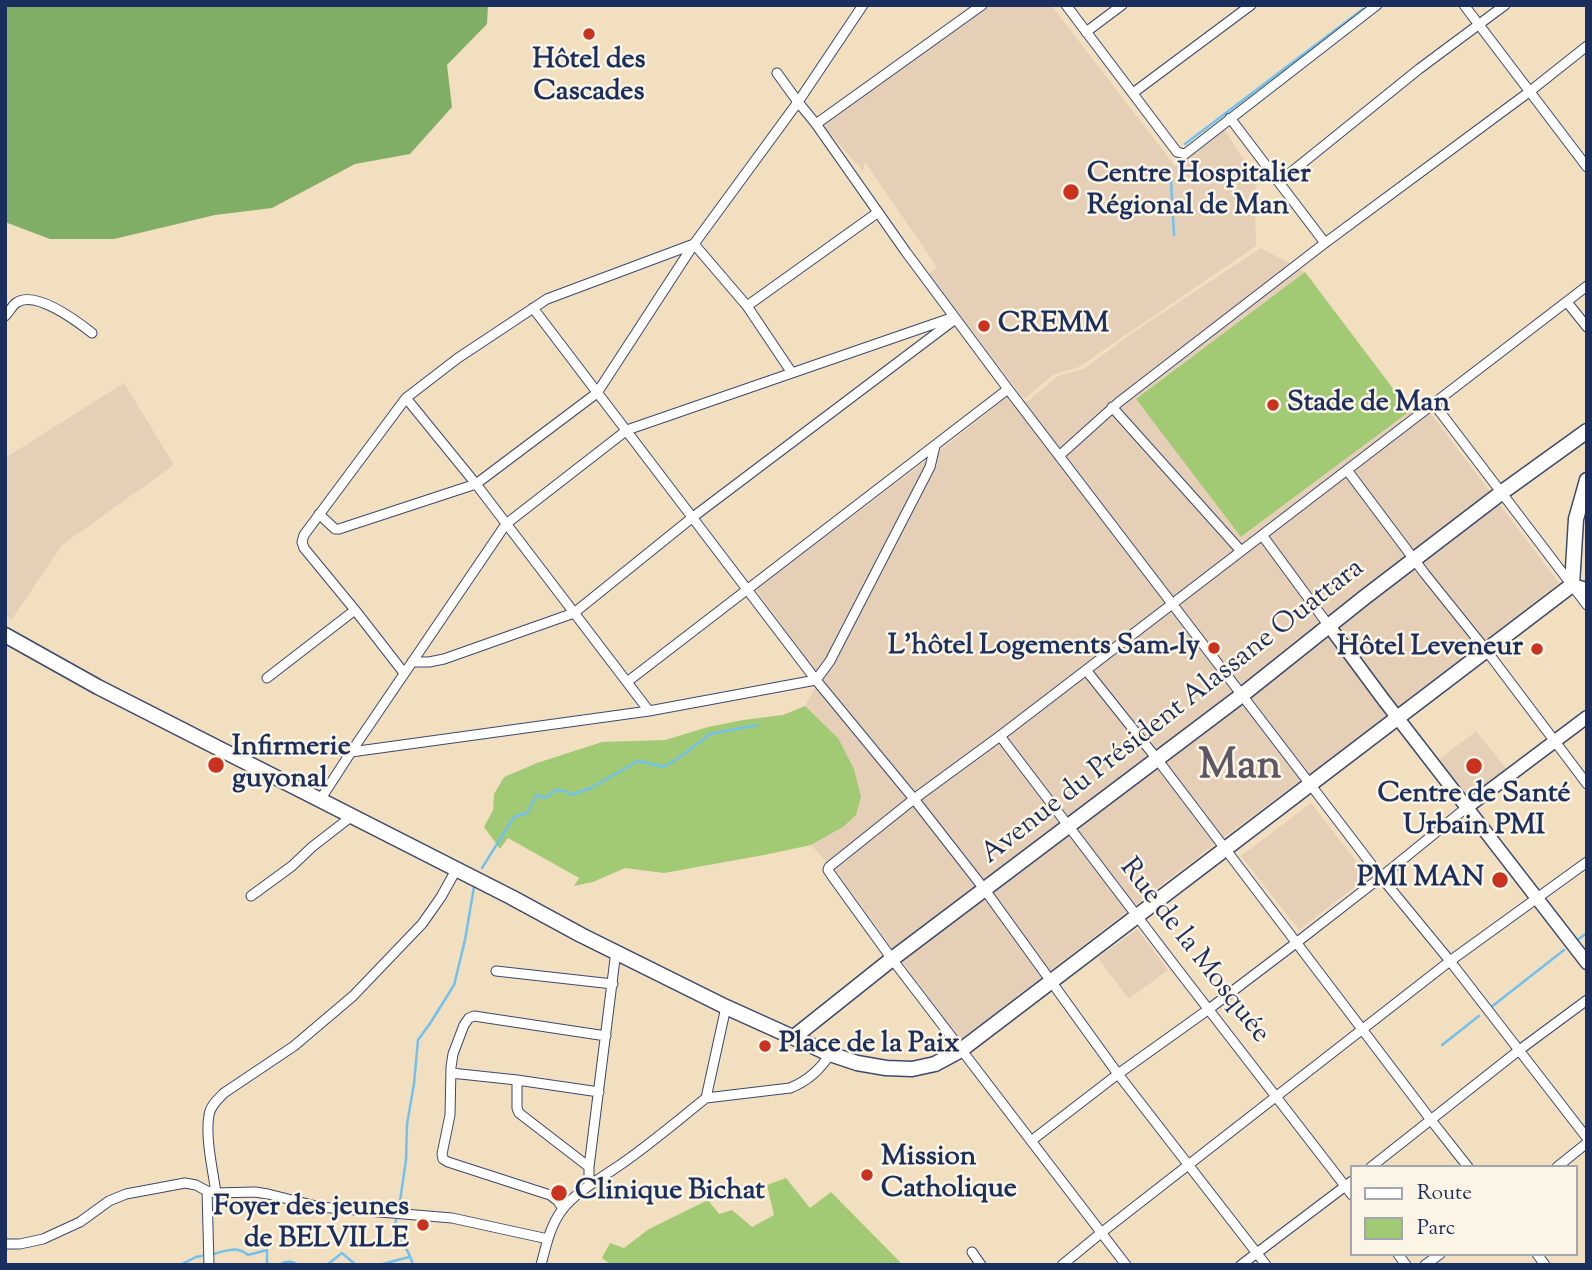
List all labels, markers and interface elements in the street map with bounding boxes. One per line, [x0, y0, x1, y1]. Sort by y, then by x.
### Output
marker: Hôtel des Cascades [581, 26, 597, 42]
place label: Hôtel des Cascades [532, 45, 646, 111]
place label: Centre Hospitalier Régional de Man [1087, 159, 1311, 225]
marker: Centre Hospitalier Régional de Man [1061, 182, 1081, 202]
place label: CREMM [998, 309, 1109, 343]
marker: CREMM [976, 318, 992, 334]
place label: Stade de Man [1287, 388, 1450, 422]
marker: Stade de Man [1265, 397, 1281, 413]
street label: Avenue du Président Alassane Ouattara [976, 553, 1372, 873]
place label: L'hôtel Logements Sam-ly [888, 631, 1200, 665]
place label: Hôtel Leveneur [1337, 632, 1523, 666]
marker: L'hôtel Logements Sam-ly [1206, 640, 1222, 656]
marker: Hôtel Leveneur [1529, 641, 1545, 657]
place label: Infirmerie guyonal [232, 732, 351, 798]
district label: Man [1199, 745, 1281, 795]
marker: Infirmerie guyonal [206, 755, 226, 775]
marker: Centre de Santé Urbain PMI [1464, 756, 1484, 776]
place label: Centre de Santé Urbain PMI [1377, 779, 1571, 845]
street label: Rue de la Mosquée [1111, 853, 1275, 1051]
place label: PMI MAN [1357, 863, 1484, 897]
marker: PMI MAN [1490, 870, 1510, 890]
place label: Place de la Paix [779, 1029, 960, 1063]
marker: Place de la Paix [757, 1038, 773, 1054]
place label: Mission Catholique [881, 1142, 1017, 1208]
legend [1350, 1165, 1578, 1256]
marker: Mission Catholique [859, 1167, 875, 1183]
place label: Clinique Bichat [575, 1176, 765, 1210]
text: Route [1417, 1179, 1472, 1209]
marker: Clinique Bichat [549, 1183, 569, 1203]
place label: Foyer des jeunes de BELVILLE [214, 1192, 409, 1258]
text: Parc [1417, 1214, 1455, 1244]
marker: Foyer des jeunes de BELVILLE [415, 1217, 431, 1233]

